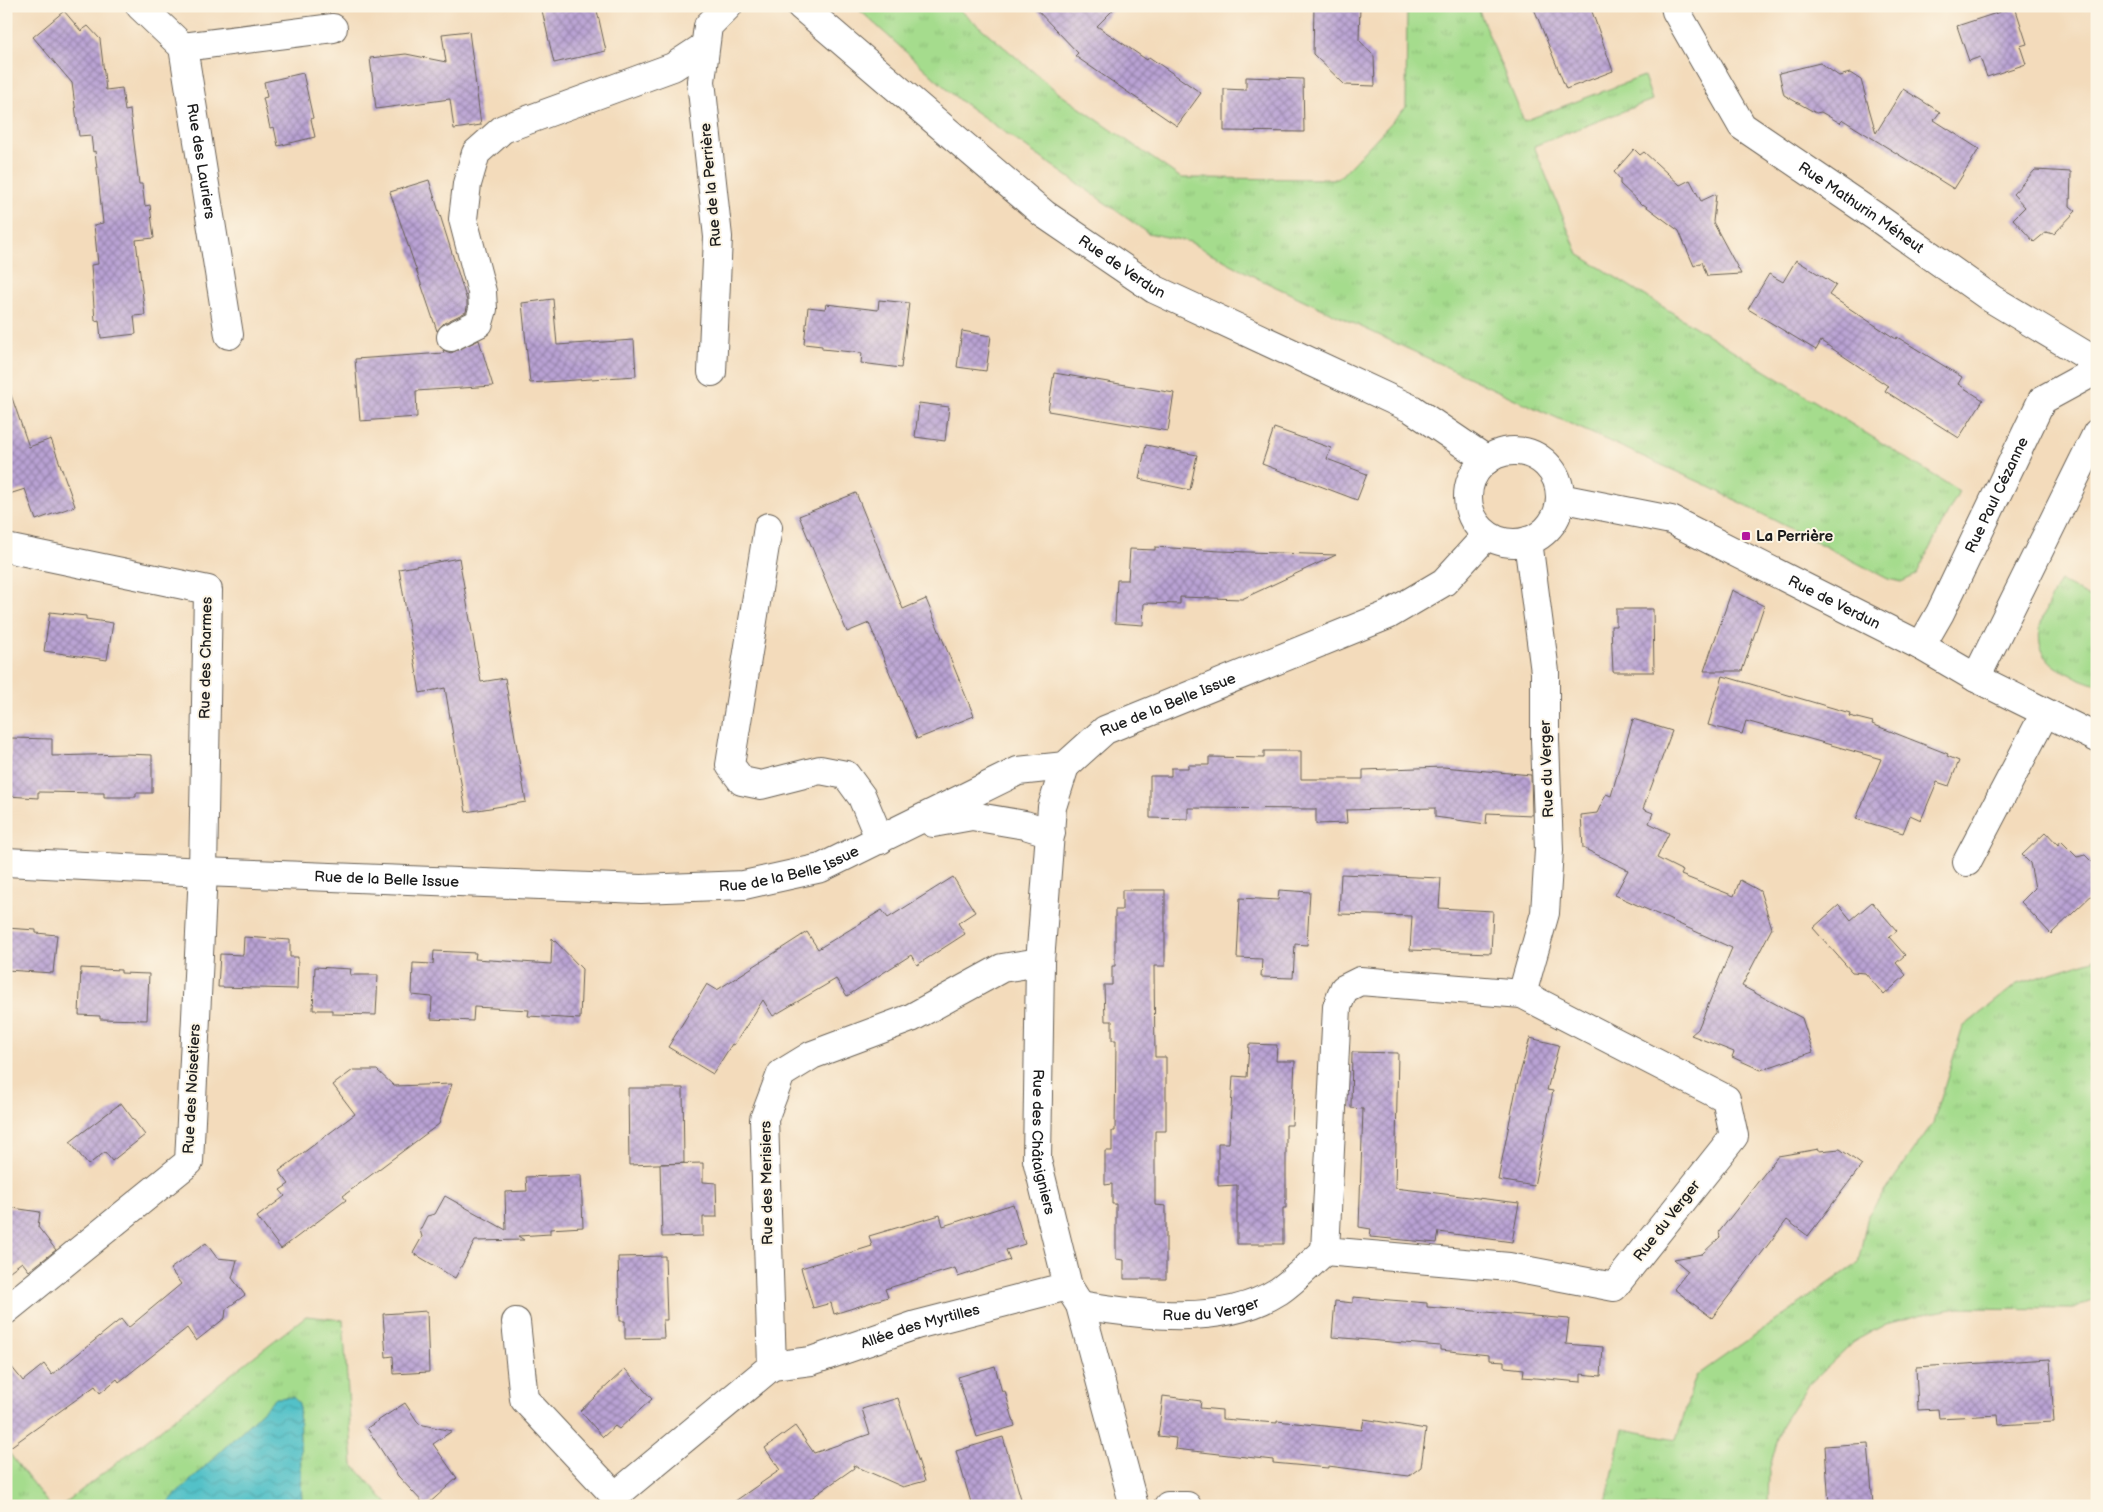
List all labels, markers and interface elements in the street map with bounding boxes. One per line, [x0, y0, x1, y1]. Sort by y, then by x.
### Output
street label: Rue des Lauriers [183, 102, 220, 221]
street label: Rue de la Perrière [696, 122, 726, 248]
street label: Rue Mathurin Méheut [1795, 158, 1928, 258]
street label: Rue de Verdun [1075, 231, 1168, 302]
street label: Rue Paul Cézanne [1961, 434, 2032, 556]
place label: La Perrière [1756, 527, 1833, 546]
marker: La Perrière [1740, 530, 1752, 542]
street label: Rue de Verdun [1785, 571, 1884, 633]
street label: Rue des Charmes [195, 596, 217, 719]
street label: Rue de la Belle Issue [1097, 668, 1239, 741]
street label: Rue du Verger [1536, 719, 1558, 818]
street label: Rue de la Belle Issue [719, 841, 862, 895]
street label: Rue de la Belle Issue [314, 867, 459, 891]
street label: Rue des Noisetiers [179, 1023, 205, 1155]
street label: Rue des Châtaigniers [1027, 1069, 1060, 1217]
street label: Rue des Merisiers [756, 1120, 778, 1245]
street label: Rue du Verger [1629, 1176, 1705, 1265]
street label: Rue du Verger [1162, 1293, 1263, 1325]
street label: Allée des Myrtilles [858, 1299, 982, 1353]

